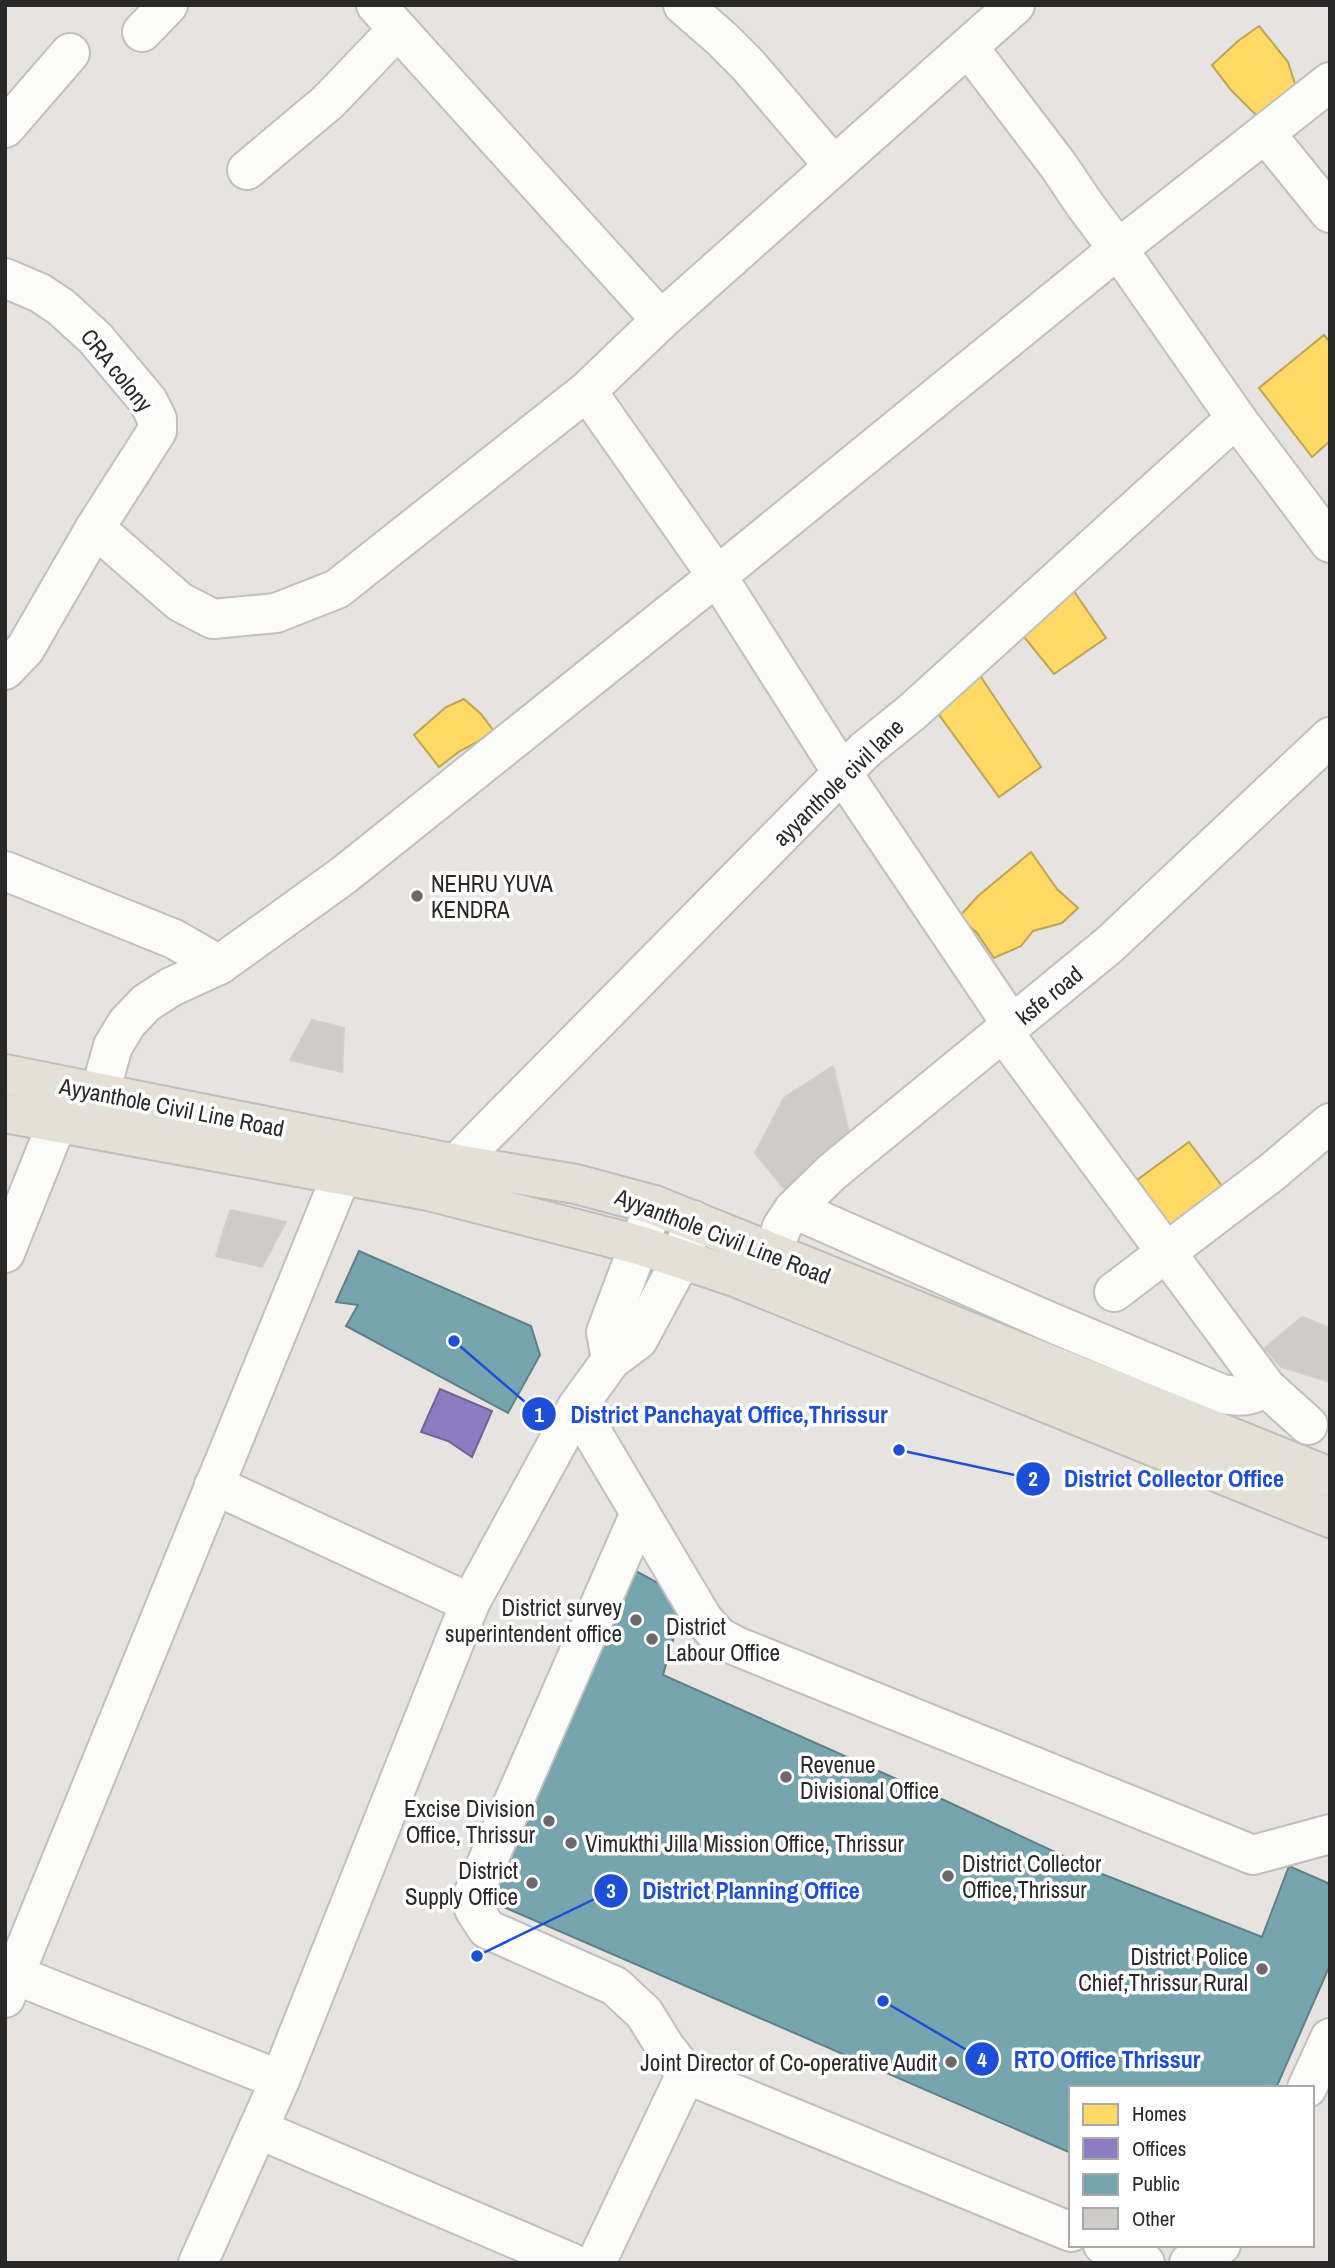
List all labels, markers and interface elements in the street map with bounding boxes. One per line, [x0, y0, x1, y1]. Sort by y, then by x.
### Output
street label: CRA colony [74, 322, 160, 418]
street label: ayyanthole civil lane [766, 711, 910, 853]
place label: NEHRU YUVA KENDRA [431, 868, 553, 925]
marker: NEHRU YUVA KENDRA [409, 888, 425, 904]
street label: ksfe road [1009, 959, 1089, 1031]
street label: Ayyanthole Civil Line Road [56, 1070, 287, 1144]
street label: Ayyanthole Civil Line Road [610, 1180, 835, 1291]
callout: District Panchayat Office,Thrissur [522, 1392, 902, 1437]
text: District Panchayat Office,Thrissur [570, 1398, 888, 1430]
text: 1 [534, 1400, 544, 1429]
callout: District Collector Office [1015, 1456, 1298, 1501]
text: District Collector Office [1064, 1462, 1284, 1494]
text: 2 [1028, 1464, 1038, 1493]
place label: District survey superintendent office [445, 1592, 623, 1649]
place label: District Labour Office [666, 1611, 780, 1668]
marker: District survey superintendent office [628, 1612, 644, 1628]
marker: District Labour Office [644, 1631, 660, 1647]
place label: Revenue Divisional Office [800, 1749, 939, 1806]
marker: Revenue Divisional Office [778, 1769, 794, 1785]
place label: Excise Division Office, Thrissur [404, 1793, 536, 1850]
marker: Excise Division Office, Thrissur [541, 1813, 557, 1829]
place label: Vimukthi Jilla Mission Office, Thrissur [585, 1828, 904, 1859]
marker: Vimukthi Jilla Mission Office, Thrissur [563, 1835, 579, 1851]
place label: District Collector Office,Thrissur [962, 1848, 1102, 1905]
place label: District Supply Office [405, 1855, 518, 1912]
callout: District Planning Office [593, 1868, 874, 1913]
marker: District Collector Office,Thrissur [940, 1868, 956, 1884]
text: District Planning Office [642, 1874, 860, 1906]
marker: District Supply Office [524, 1875, 540, 1891]
text: 3 [606, 1876, 616, 1905]
place label: District Police Chief,Thrissur Rural [1078, 1941, 1248, 1998]
marker: District Police Chief,Thrissur Rural [1254, 1961, 1270, 1977]
callout: RTO Office Thrissur [964, 2037, 1214, 2082]
text: RTO Office Thrissur [1014, 2043, 1201, 2075]
text: 4 [977, 2045, 987, 2074]
place label: Joint Director of Co-operative Audit [640, 2047, 937, 2078]
marker: Joint Director of Co-operative Audit [943, 2054, 959, 2070]
legend [1069, 2086, 1314, 2247]
text: Homes [1132, 2099, 1187, 2128]
text: Offices [1132, 2134, 1186, 2163]
text: Public [1132, 2169, 1180, 2198]
text: Other [1132, 2204, 1175, 2233]

